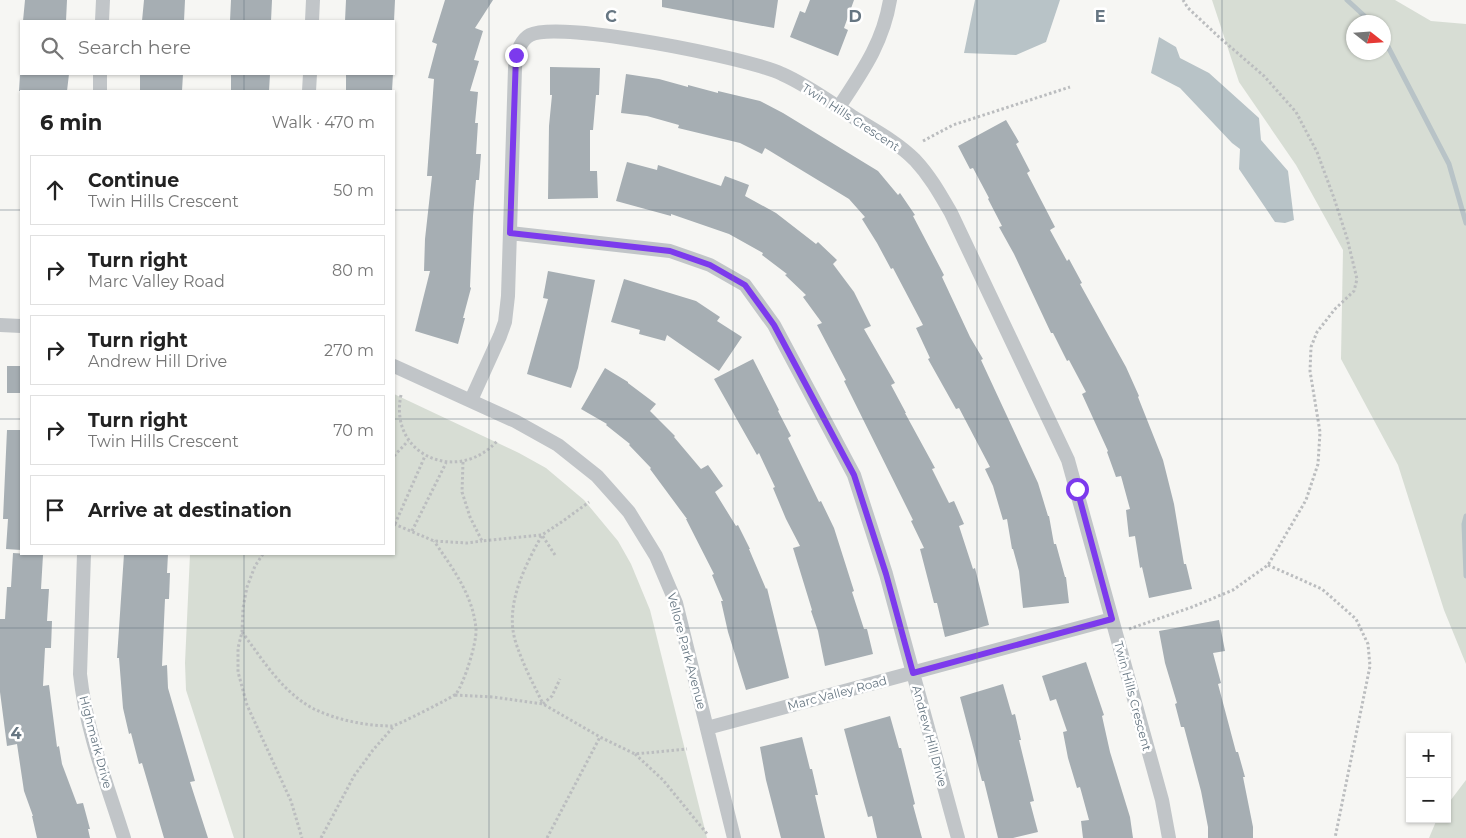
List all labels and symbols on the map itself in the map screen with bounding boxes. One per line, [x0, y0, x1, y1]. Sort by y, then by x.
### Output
text: C [605, 7, 617, 26]
text: D [848, 7, 862, 26]
text: E [1095, 7, 1105, 26]
north arrow [1346, 15, 1391, 60]
route end [505, 44, 528, 67]
street label: Twin Hills Crescent [799, 80, 903, 154]
route start [1066, 478, 1089, 501]
street label: Vellore Park Avenue [664, 591, 710, 711]
street label: Twin Hills Crescent [1111, 639, 1155, 753]
street label: Marc Valley Road [786, 672, 888, 714]
street label: Andrew Hill Drive [909, 684, 951, 788]
street label: Highmark Drive [76, 694, 116, 790]
text: 4 [10, 724, 22, 743]

